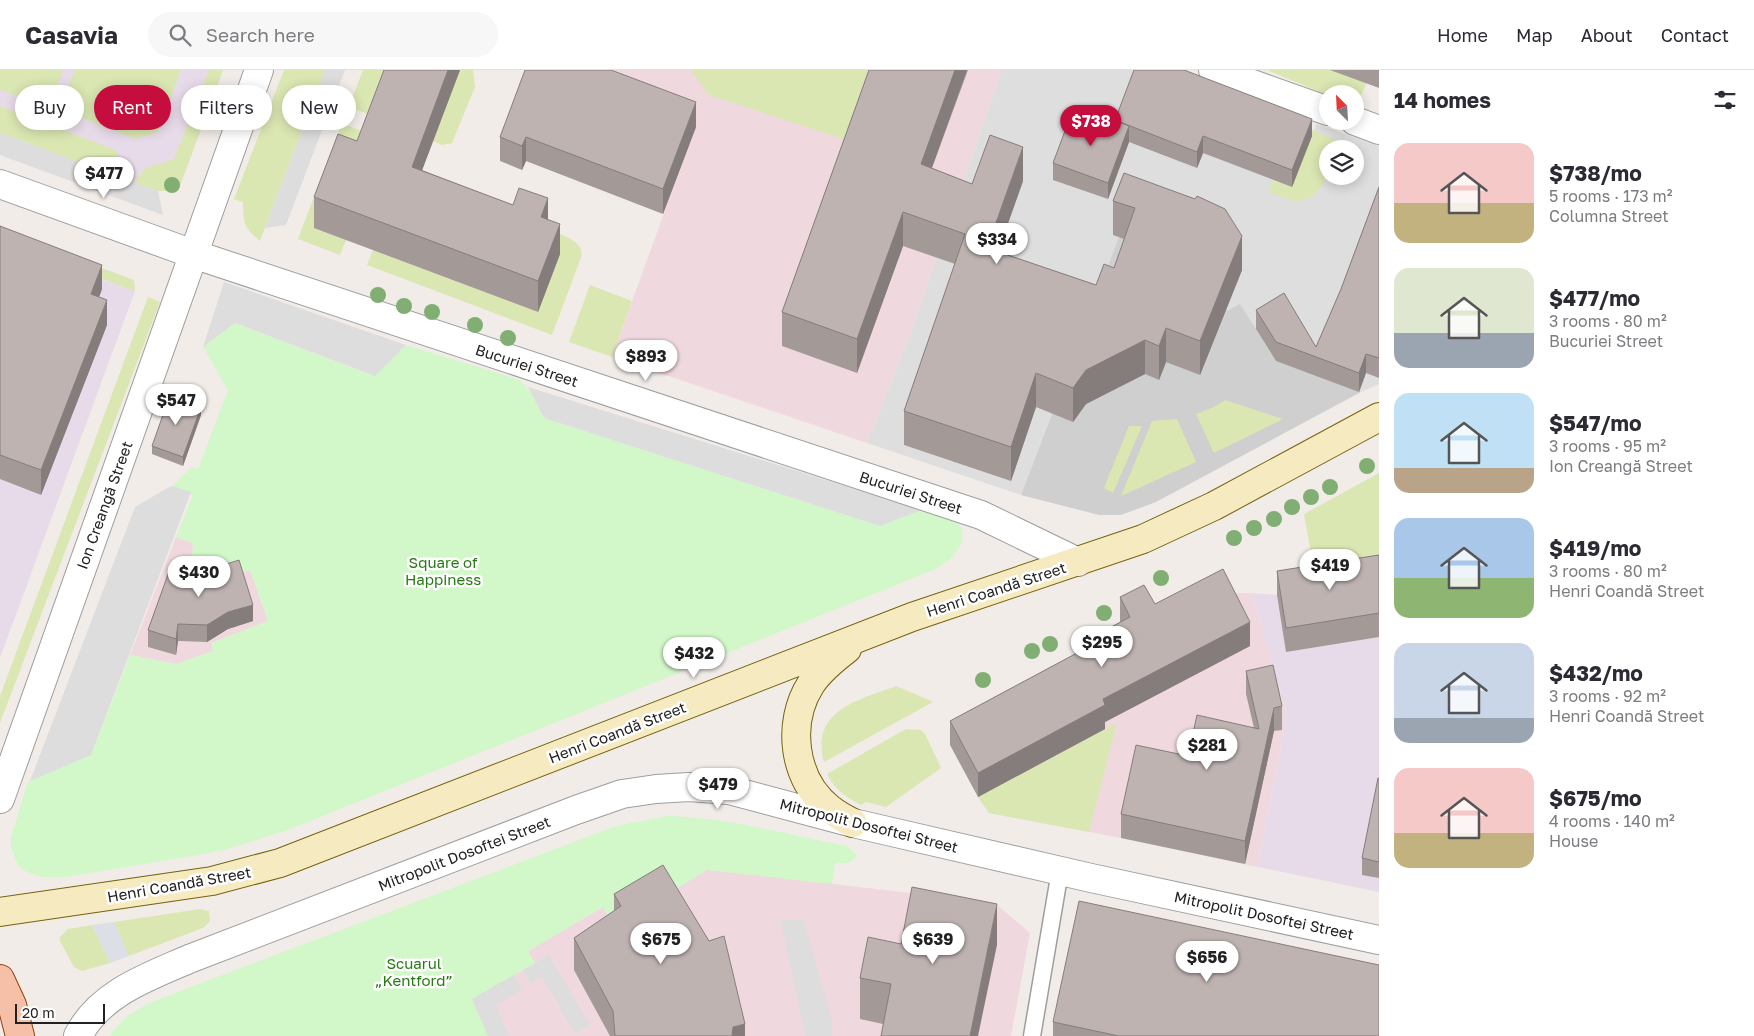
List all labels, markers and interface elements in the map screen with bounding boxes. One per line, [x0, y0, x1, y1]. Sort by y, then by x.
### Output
search box [148, 12, 498, 57]
text: Casavia [25, 20, 118, 49]
icon: search [166, 21, 194, 49]
text: Search here [206, 23, 315, 46]
text: Home [1437, 24, 1488, 46]
text: Map [1516, 24, 1553, 46]
text: About [1581, 24, 1633, 46]
text: Contact [1661, 24, 1729, 46]
chip: Buy [15, 85, 84, 130]
chip: Rent [94, 85, 171, 130]
chip: Filters [181, 85, 272, 130]
chip: New [282, 85, 356, 130]
north arrow [1319, 85, 1364, 130]
map controls [1319, 85, 1364, 185]
icon: filters [1711, 86, 1739, 114]
text: 14 homes [1394, 87, 1491, 113]
pin: $738 [1061, 104, 1121, 147]
text: $738 [1071, 111, 1111, 131]
button: layers [1319, 140, 1364, 185]
pin: $477 [74, 156, 134, 199]
text: $738/mo [1549, 160, 1642, 186]
text: $477 [85, 163, 123, 183]
icon: home [1434, 163, 1494, 223]
text: 5 rooms · 173 m² [1549, 186, 1673, 206]
text: Columna Street [1549, 206, 1669, 226]
pin: $334 [967, 222, 1027, 265]
text: $334 [977, 229, 1017, 249]
text: $477/mo [1549, 285, 1640, 311]
icon: home [1434, 288, 1494, 348]
text: 3 rooms · 80 m² [1549, 311, 1667, 331]
text: Bucuriei Street [1549, 331, 1663, 351]
street label: Bucuriei Street [473, 340, 581, 390]
pin: $893 [616, 340, 676, 382]
text: $893 [626, 346, 666, 366]
pin: $547 [146, 384, 206, 426]
text: $547 [156, 390, 196, 410]
text: $547/mo [1549, 410, 1642, 436]
icon: home [1434, 413, 1494, 473]
text: 3 rooms · 95 m² [1549, 436, 1666, 456]
street label: Ion Creangă Street [72, 439, 136, 571]
text: Ion Creangă Street [1549, 456, 1693, 476]
street label: Bucuriei Street [857, 467, 965, 517]
text: $419/mo [1549, 535, 1641, 561]
icon: home [1434, 538, 1494, 598]
pin: $419 [1300, 548, 1360, 591]
park label: Square of Happiness [405, 553, 481, 588]
text: $419 [1310, 555, 1350, 575]
pin: $430 [169, 556, 229, 598]
street label: Henri Coandă Street [924, 558, 1068, 620]
text: 3 rooms · 80 m² [1549, 561, 1667, 581]
text: $430 [179, 562, 219, 582]
text: Henri Coandă Street [1549, 581, 1704, 601]
pin: $295 [1072, 626, 1132, 668]
text: $295 [1082, 632, 1122, 652]
pin: $432 [664, 636, 724, 679]
text: $432 [674, 643, 714, 663]
text: $432/mo [1549, 660, 1643, 686]
icon: home [1434, 663, 1494, 723]
text: 3 rooms · 92 m² [1549, 686, 1666, 706]
street label: Henri Coandă Street [546, 697, 688, 767]
text: Henri Coandă Street [1549, 706, 1704, 726]
pin: $281 [1177, 728, 1237, 771]
text: $281 [1188, 735, 1226, 755]
pin: $479 [688, 768, 748, 810]
text: $479 [698, 774, 738, 794]
text: $675/mo [1549, 785, 1642, 811]
icon: home [1434, 788, 1494, 848]
street label: Mitropolit Dosoftei Street [778, 794, 960, 856]
text: 4 rooms · 140 m² [1549, 811, 1675, 831]
street label: Mitropolit Dosoftei Street [375, 812, 553, 894]
text: House [1549, 831, 1598, 851]
street label: Henri Coandă Street [106, 862, 252, 906]
street label: Mitropolit Dosoftei Street [1173, 887, 1355, 943]
pin: $675 [631, 922, 691, 965]
pin: $639 [903, 922, 963, 965]
text: $675 [641, 929, 681, 949]
text: $639 [913, 929, 953, 949]
pin: $656 [1177, 940, 1237, 983]
text: $656 [1187, 947, 1227, 967]
park label: Scuarul „Kentford” [375, 954, 453, 989]
scale bar [15, 1001, 105, 1024]
text: 20 m [22, 1004, 55, 1021]

